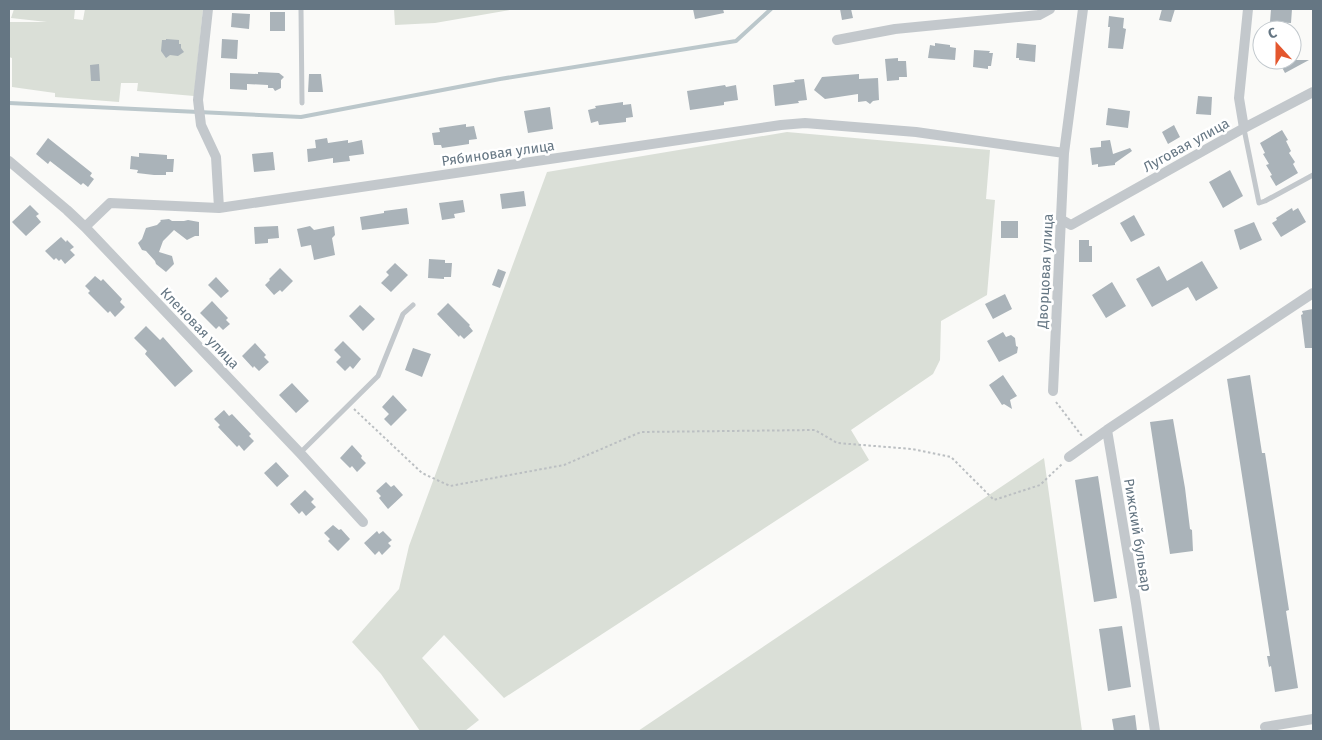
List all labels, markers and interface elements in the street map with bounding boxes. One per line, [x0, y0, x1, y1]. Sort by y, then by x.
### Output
north arrow [1252, 20, 1302, 70]
text: С [1266, 24, 1279, 43]
street label: Луговая улица [1140, 115, 1232, 176]
street label: Рябиновая улица [440, 137, 556, 170]
street label: Дворцовая улица [1034, 213, 1057, 330]
street label: Кленовая улица [157, 284, 243, 372]
street label: Рижский бульвар [1120, 477, 1155, 593]

